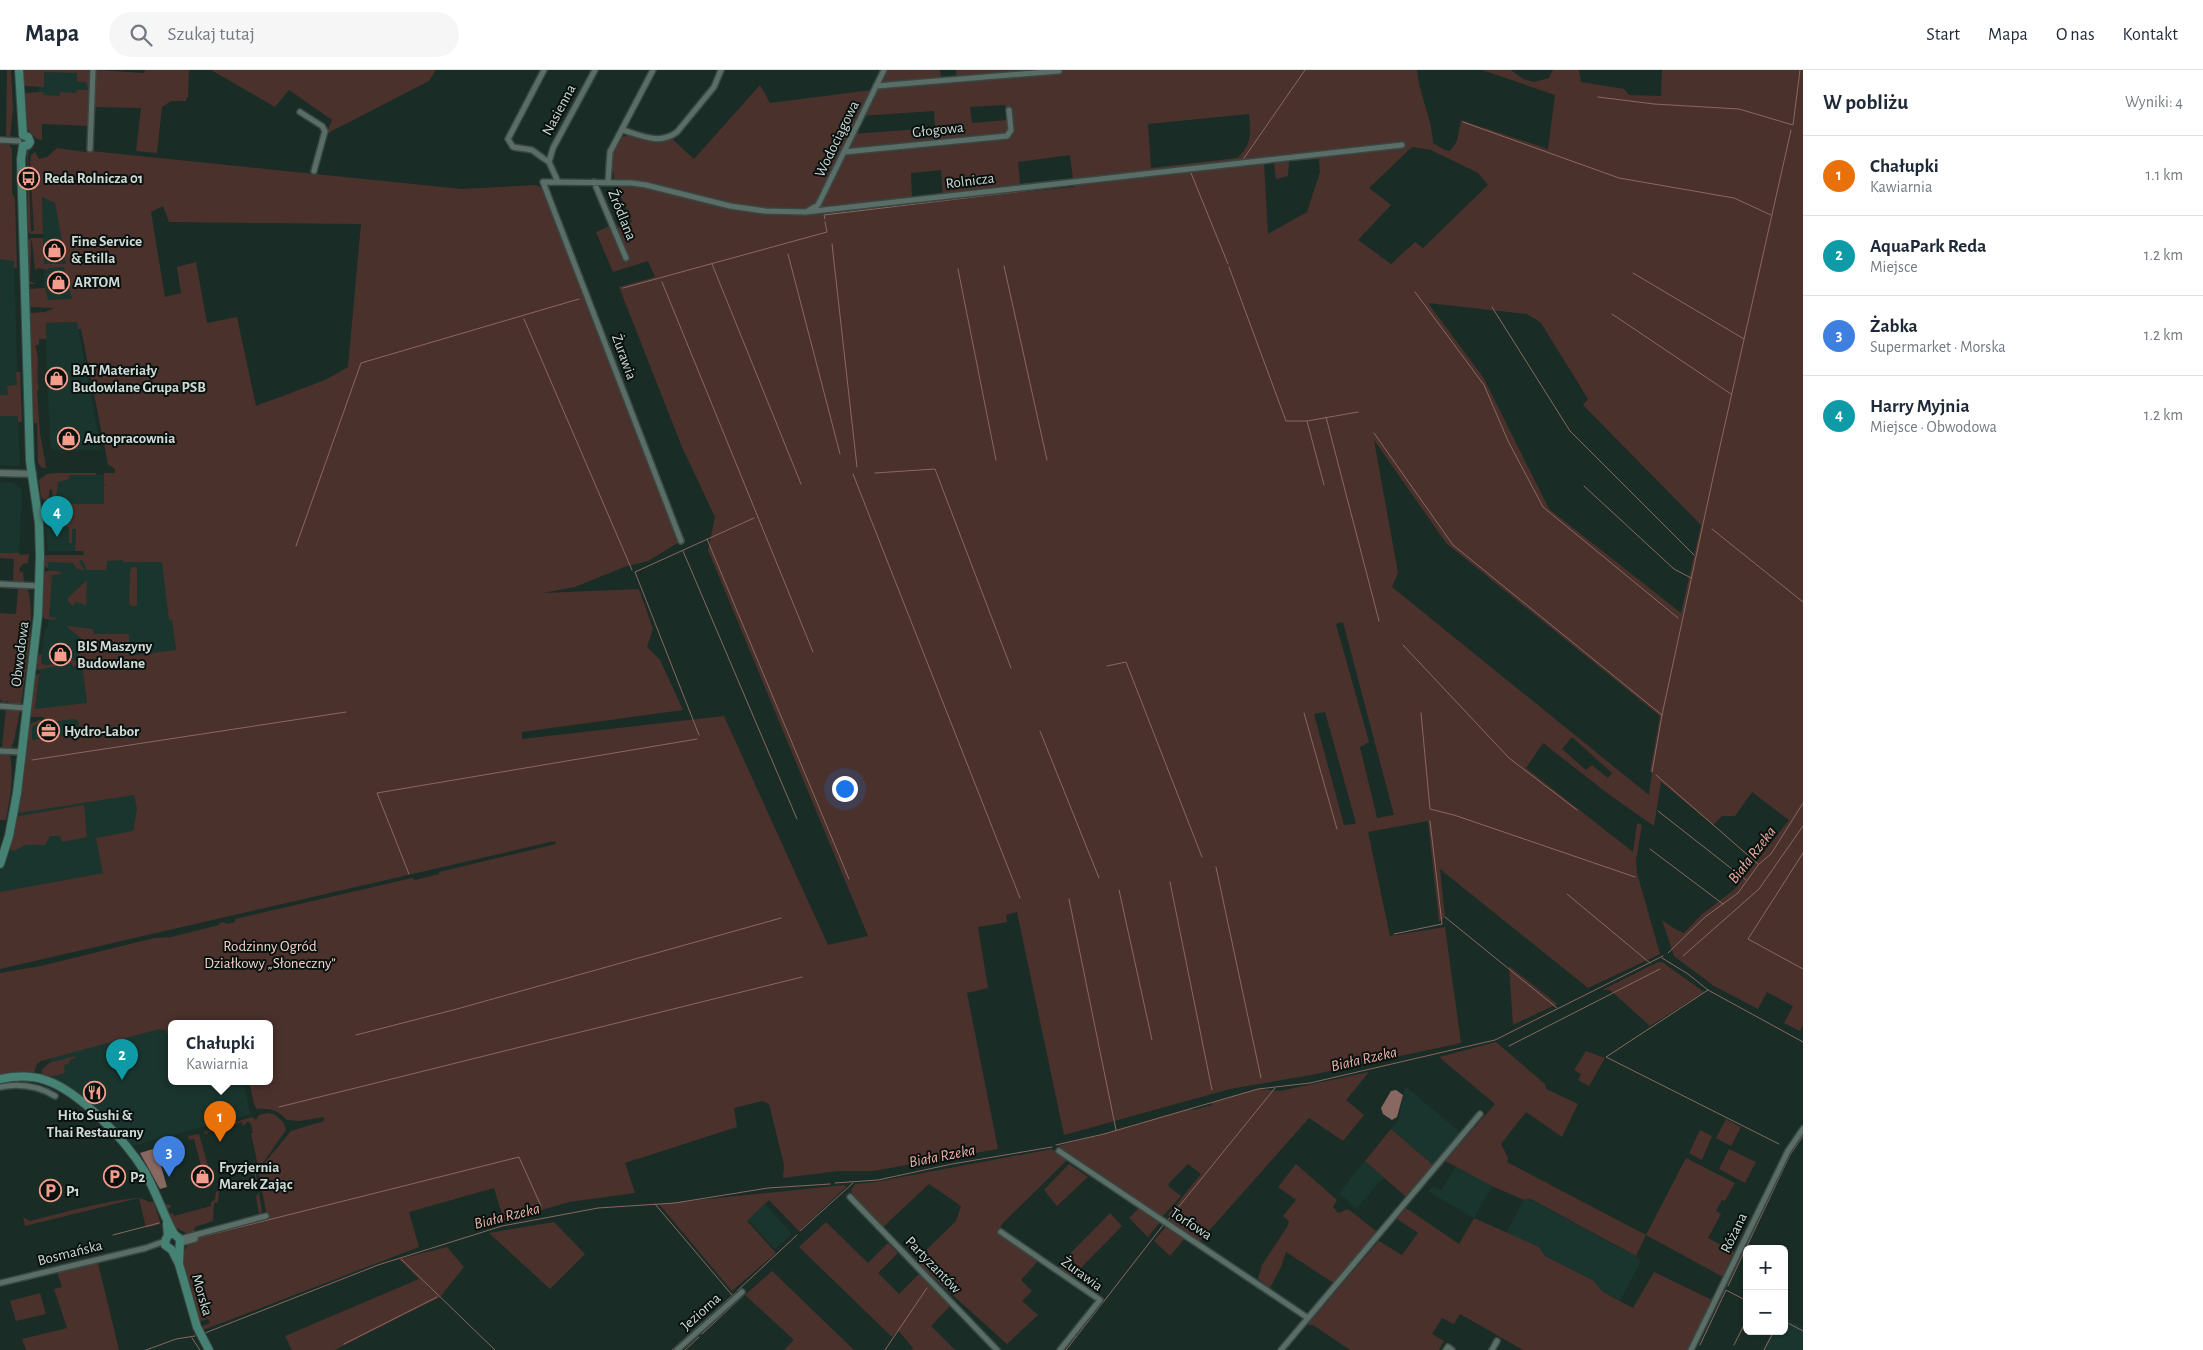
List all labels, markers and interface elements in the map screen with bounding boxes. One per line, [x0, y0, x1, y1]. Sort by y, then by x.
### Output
search box [109, 12, 459, 57]
icon: search [127, 21, 155, 49]
text: Mapa [25, 22, 79, 46]
text: Szukaj tutaj [167, 25, 255, 44]
text: Start [1926, 26, 1960, 44]
text: Mapa [1988, 26, 2028, 44]
text: O nas [2056, 26, 2095, 44]
text: Kontakt [2123, 26, 2178, 44]
street label: Nasienna [539, 82, 579, 138]
text: W pobliżu [1823, 92, 1908, 113]
text: Wyniki: 4 [2125, 94, 2183, 110]
street label: Wodociągowa [812, 98, 862, 180]
street label: Głogowa [912, 120, 964, 140]
text: Chałupki [1870, 157, 1939, 176]
bus stop icon: Reda Rolnicza 01 [16, 166, 40, 190]
text: 1 [1836, 167, 1842, 183]
text: 1.1 km [2146, 167, 2183, 183]
place label: Reda Rolnicza 01 [44, 171, 143, 186]
street label: Rolnicza [945, 171, 995, 191]
text: Kawiarnia [1870, 179, 1932, 195]
street label: Źródlana [605, 187, 641, 242]
place label: Fine Service & Etilla [71, 234, 142, 266]
text: AquaPark Reda [1870, 237, 1986, 256]
shop icon: Fine Service & Etilla [43, 238, 67, 262]
text: 2 [1835, 247, 1843, 263]
text: 1.2 km [2144, 247, 2183, 263]
text: Miejsce [1870, 259, 1918, 275]
shop icon: ARTOM [46, 270, 70, 294]
place label: ARTOM [74, 275, 120, 290]
text: Żabka [1870, 317, 1918, 336]
text: 3 [1836, 327, 1842, 343]
text: 1.2 km [2144, 327, 2183, 343]
street label: Żurawia [609, 332, 641, 382]
text: Supermarket · Morska [1870, 339, 2006, 355]
place label: BAT Materiały Budowlane Grupa PSB [72, 363, 206, 395]
shop icon: BAT Materiały Budowlane Grupa PSB [44, 367, 68, 391]
text: Harry Myjnia [1870, 397, 1970, 416]
text: 4 [1835, 407, 1843, 423]
text: 1.2 km [2144, 407, 2183, 423]
text: Miejsce · Obwodowa [1870, 419, 1997, 435]
shop icon: Autopracownia [56, 426, 80, 450]
place label: Autopracownia [84, 431, 175, 446]
pin: 4 [41, 496, 73, 537]
street label: Obwodowa [9, 620, 31, 688]
place label: BIS Maszyny Budowlane [77, 639, 152, 671]
shop icon: BIS Maszyny Budowlane [49, 643, 73, 667]
office icon: Hydro-Labor [36, 719, 60, 743]
place label: Hydro-Labor [64, 724, 140, 739]
your location [832, 776, 858, 802]
water label: Biała Rzeka [1725, 824, 1779, 886]
park label: Rodzinny Ogród Działkowy „Słoneczny” [204, 939, 336, 971]
popup [168, 1020, 273, 1085]
text: Chałupki [186, 1034, 255, 1053]
pin: 2 [106, 1039, 138, 1080]
water label: Biała Rzeka [1329, 1044, 1399, 1074]
text: Kawiarnia [186, 1056, 248, 1072]
restaurant icon: Hito Sushi & Thai Restaurany [83, 1080, 107, 1104]
pin: 1 [204, 1101, 236, 1142]
place label: Hito Sushi & Thai Restaurany [47, 1108, 144, 1140]
pin: 3 [153, 1136, 185, 1177]
water label: Biała Rzeka [907, 1142, 977, 1170]
place label: Fryzjernia Marek Zając [219, 1160, 293, 1192]
shop icon: Fryzjernia Marek Zając [191, 1164, 215, 1188]
parking icon: P2 [102, 1165, 126, 1189]
place label: P2 [130, 1170, 145, 1185]
parking icon: P1 [38, 1179, 62, 1203]
place label: P1 [66, 1184, 80, 1199]
water label: Biała Rzeka [472, 1200, 542, 1232]
street label: Torfowa [1167, 1205, 1215, 1243]
street label: Różana [1718, 1211, 1750, 1255]
street label: Partyzantów [902, 1234, 964, 1296]
street label: Bosmańska [36, 1238, 104, 1268]
map controls [1743, 1245, 1788, 1335]
button: + [1743, 1245, 1788, 1290]
street label: Żurawia [1058, 1252, 1107, 1294]
street label: Morska [189, 1272, 215, 1318]
street label: Jeziorna [678, 1290, 724, 1334]
button: − [1743, 1290, 1788, 1335]

